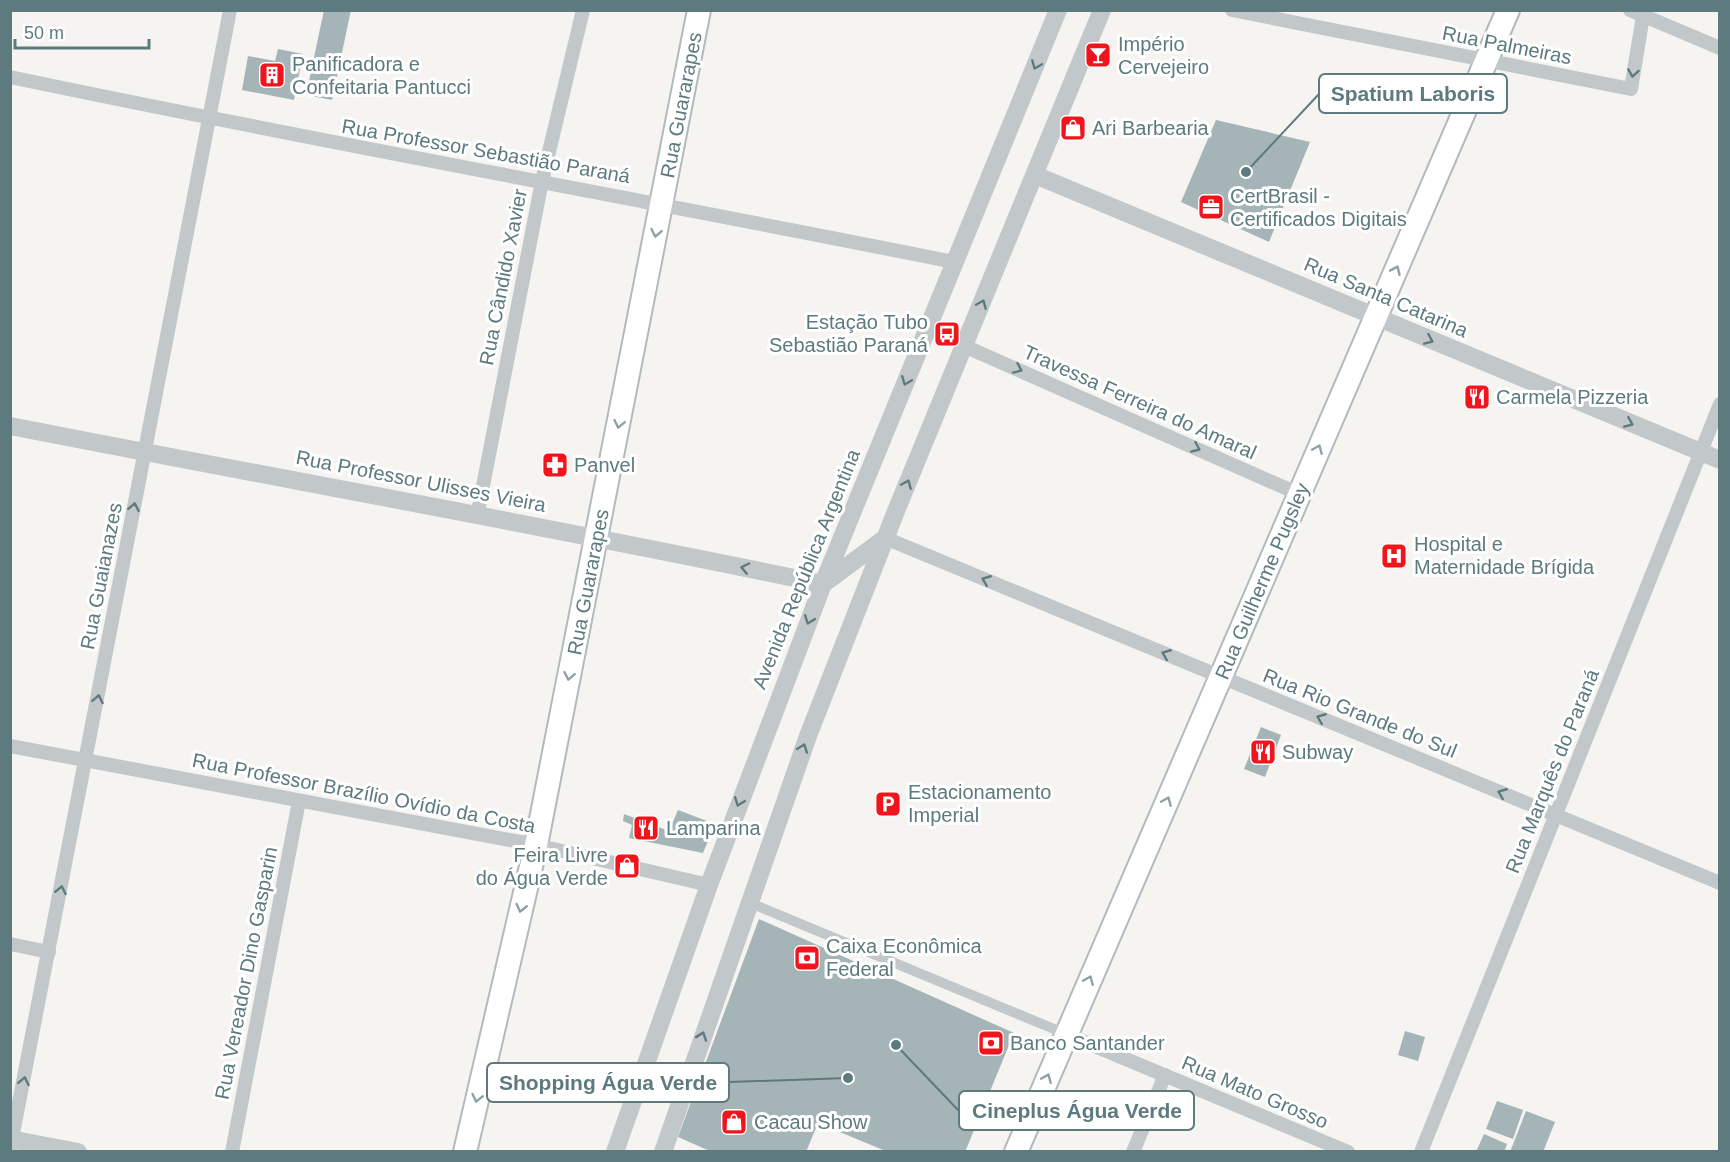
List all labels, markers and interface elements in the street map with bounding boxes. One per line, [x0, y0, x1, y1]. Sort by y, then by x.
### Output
scale bar [15, 12, 148, 50]
street label: Rua Palmeiras [1441, 22, 1573, 68]
text: 50 m [24, 23, 64, 43]
street label: Rua Guararapes [656, 30, 706, 180]
place label: Império Cervejeiro [1118, 33, 1209, 78]
bar icon: Império Cervejeiro [1083, 40, 1113, 70]
place label: Panificadora e Confeitaria Pantucci [292, 53, 471, 98]
one-way arrow [1031, 58, 1043, 69]
building icon: Panificadora e Confeitaria Pantucci [257, 60, 287, 90]
one-way arrow [1628, 69, 1640, 78]
callout: Spatium Laboris [1319, 74, 1507, 113]
text: Spatium Laboris [1331, 82, 1495, 105]
shop icon: Ari Barbearia [1058, 113, 1088, 143]
street label: Rua Professor Sebastião Paraná [340, 115, 633, 187]
place label: Ari Barbearia [1092, 117, 1210, 139]
place label: CertBrasil - Certificados Digitais [1230, 185, 1407, 230]
street label: Rua Cândido Xavier [475, 187, 531, 367]
office icon: CertBrasil - Certificados Digitais [1196, 192, 1226, 222]
one-way arrow [650, 228, 663, 238]
street label: Rua Santa Catarina [1301, 253, 1472, 342]
one-way arrow [1388, 266, 1400, 277]
one-way arrow [975, 299, 987, 310]
place label: Estação Tubo Sebastião Paraná [769, 311, 929, 356]
bus stop icon: Estação Tubo Sebastião Paraná [932, 319, 962, 349]
one-way arrow [1423, 333, 1434, 345]
street label: Travessa Ferreira do Amaral [1020, 341, 1260, 463]
one-way arrow [1011, 362, 1022, 374]
one-way arrow [901, 375, 913, 386]
restaurant icon: Carmela Pizzeria [1462, 382, 1492, 412]
place label: Carmela Pizzeria [1496, 386, 1649, 408]
one-way arrow [1622, 416, 1633, 428]
one-way arrow [613, 419, 626, 429]
one-way arrow [1190, 441, 1201, 453]
street label: Avenida República Argentina [748, 445, 865, 692]
one-way arrow [1311, 445, 1323, 456]
street label: Rua Professor Ulisses Vieira [294, 446, 549, 516]
pharmacy icon: Panvel [540, 450, 570, 480]
place label: Panvel [574, 454, 635, 476]
one-way arrow [900, 479, 912, 490]
street label: Rua Guilherme Pugsley [1211, 479, 1313, 683]
street label: Rua Guaianazes [76, 501, 126, 651]
one-way arrow [127, 502, 140, 512]
street label: Rua Guararapes [563, 507, 613, 657]
place label: Hospital e Maternidade Brígida [1414, 533, 1595, 578]
hospital icon: Hospital e Maternidade Brígida [1379, 541, 1409, 571]
one-way arrow [741, 562, 751, 575]
one-way arrow [981, 575, 992, 587]
one-way arrow [804, 614, 816, 625]
one-way arrow [1162, 649, 1173, 661]
street label: Rua Rio Grande do Sul [1260, 664, 1460, 762]
street label: Rua Marquês do Paraná [1501, 665, 1603, 876]
one-way arrow [563, 671, 576, 681]
one-way arrow [91, 694, 104, 704]
one-way arrow [1317, 713, 1328, 725]
restaurant icon: Subway [1248, 737, 1278, 767]
place label: Subway [1282, 741, 1353, 763]
one-way arrow [796, 743, 809, 754]
street label: Rua Professor Brazílio Ovídio da Costa [191, 749, 538, 837]
place label: Estacionamento Imperial [908, 781, 1051, 826]
one-way arrow [1497, 788, 1508, 800]
parking icon: Estacionamento Imperial [873, 789, 903, 819]
one-way arrow [734, 796, 747, 807]
one-way arrow [1160, 797, 1172, 808]
restaurant icon: Lamparina [631, 813, 661, 843]
place label: Lamparina [666, 817, 761, 839]
place label: Feira Livre do Água Verde [476, 844, 608, 889]
street label: Rua Vereador Dino Gasparin [211, 845, 281, 1101]
shop icon: Feira Livre do Água Verde [612, 851, 642, 881]
one-way arrow [54, 885, 67, 895]
one-way arrow [516, 903, 529, 913]
place label: Caixa Econômica Federal [826, 935, 983, 980]
bank icon: Caixa Econômica Federal [792, 943, 822, 973]
one-way arrow [1082, 976, 1094, 987]
bank icon: Banco Santander [976, 1028, 1006, 1058]
one-way arrow [695, 1032, 708, 1042]
place label: Banco Santander [1010, 1032, 1165, 1054]
street label: Rua Mato Grosso [1179, 1051, 1331, 1133]
callout: Shopping Água Verde [487, 1063, 729, 1102]
text: Shopping Água Verde [499, 1071, 717, 1094]
one-way arrow [1040, 1074, 1052, 1085]
one-way arrow [17, 1077, 30, 1087]
callout: Cineplus Água Verde [959, 1091, 1194, 1130]
one-way arrow [471, 1093, 484, 1103]
text: Cineplus Água Verde [972, 1099, 1182, 1122]
shop icon: Cacau Show [719, 1107, 749, 1137]
place label: Cacau Show [754, 1111, 868, 1133]

